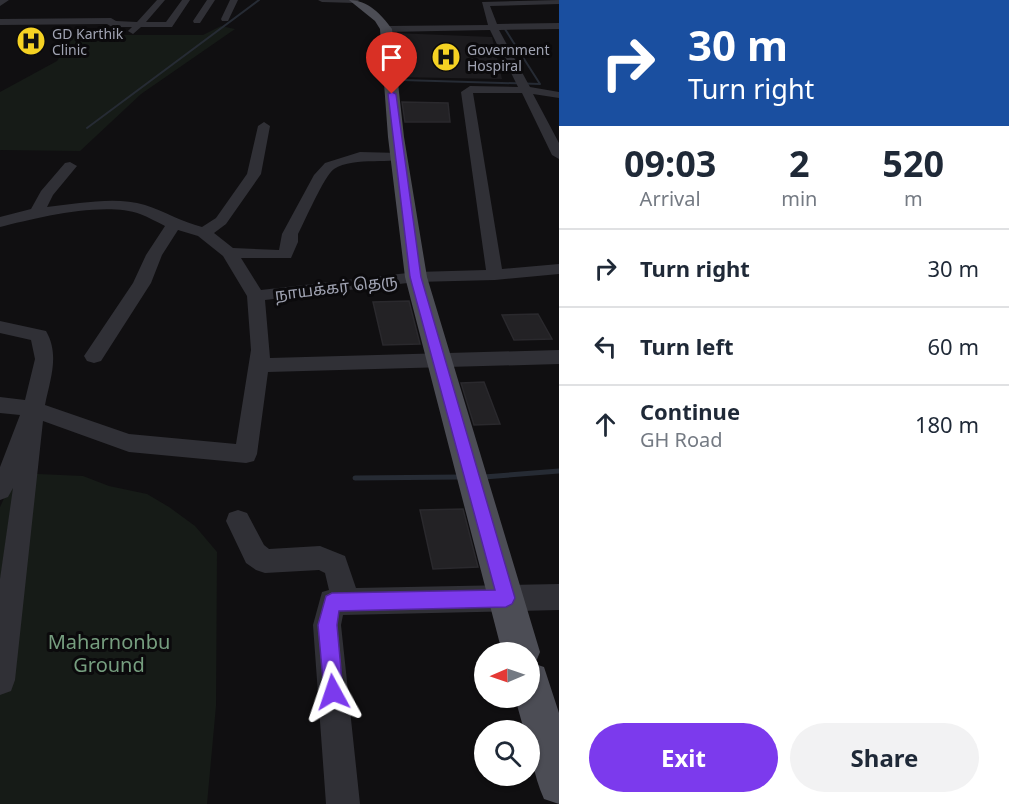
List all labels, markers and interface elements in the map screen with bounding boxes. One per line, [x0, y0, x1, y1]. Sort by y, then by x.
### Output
text: 30 m [688, 16, 788, 73]
place label: GD Karthik Clinic [52, 24, 124, 59]
icon: right [589, 24, 667, 102]
hospital icon: GD Karthik Clinic [15, 25, 47, 57]
pin [366, 32, 417, 94]
place label: Government Hospiral [467, 40, 550, 75]
icon: arrive [375, 41, 408, 74]
hospital icon: Government Hospiral [430, 41, 462, 73]
text: Turn right [688, 70, 814, 107]
text: 09:03 [624, 139, 716, 188]
text: 2 [789, 139, 810, 188]
text: 520 [882, 139, 944, 188]
text: Arrival [640, 185, 701, 212]
text: min [781, 185, 817, 212]
text: m [904, 185, 923, 212]
icon: right [589, 252, 622, 285]
text: Turn right [640, 253, 750, 283]
text: 30 m [928, 253, 979, 283]
street label: நாயக்கர் தெரு [273, 269, 399, 306]
icon: left [589, 330, 622, 363]
text: Turn left [640, 331, 734, 361]
text: 60 m [928, 331, 979, 361]
text: Continue [640, 396, 740, 426]
icon: ahead [589, 408, 622, 441]
text: 180 m [915, 409, 979, 439]
text: GH Road [640, 426, 723, 453]
park label: Maharnonbu Ground [48, 628, 170, 678]
north arrow [474, 642, 540, 708]
map controls [474, 642, 540, 786]
position arrow [301, 660, 365, 724]
button: search [474, 720, 540, 786]
button: Exit [589, 723, 778, 792]
button: Share [790, 723, 979, 792]

